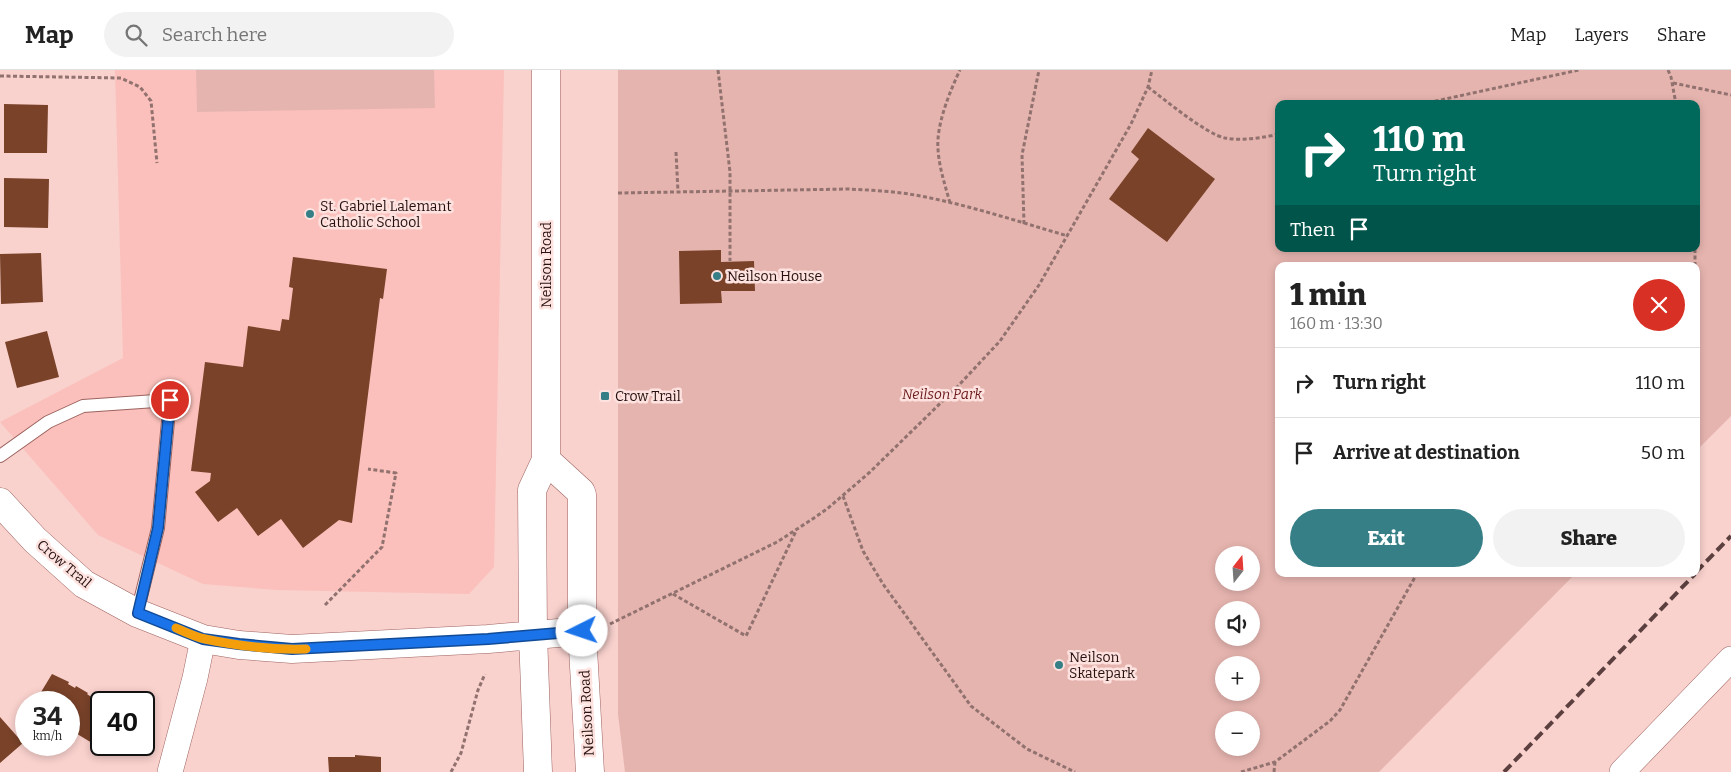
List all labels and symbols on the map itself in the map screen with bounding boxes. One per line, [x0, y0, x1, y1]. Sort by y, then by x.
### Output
place label: St. Gabriel Lalemant Catholic School [320, 198, 451, 231]
marker: St. Gabriel Lalemant Catholic School [304, 208, 316, 220]
street label: Neilson Road [538, 222, 555, 308]
place label: Neilson House [727, 268, 822, 285]
marker: Neilson House [711, 270, 723, 282]
pin [149, 379, 191, 421]
park label: Neilson Park [902, 386, 982, 403]
place label: Crow Trail [615, 388, 681, 405]
marker: Crow Trail [599, 390, 611, 402]
street label: Crow Trail [33, 536, 95, 592]
north arrow [1215, 546, 1260, 591]
position arrow [555, 604, 607, 656]
place label: Neilson Skatepark [1069, 649, 1135, 682]
marker: Neilson Skatepark [1053, 659, 1065, 671]
street label: Neilson Road [576, 670, 598, 756]
speed limit sign: 40 [90, 691, 155, 756]

